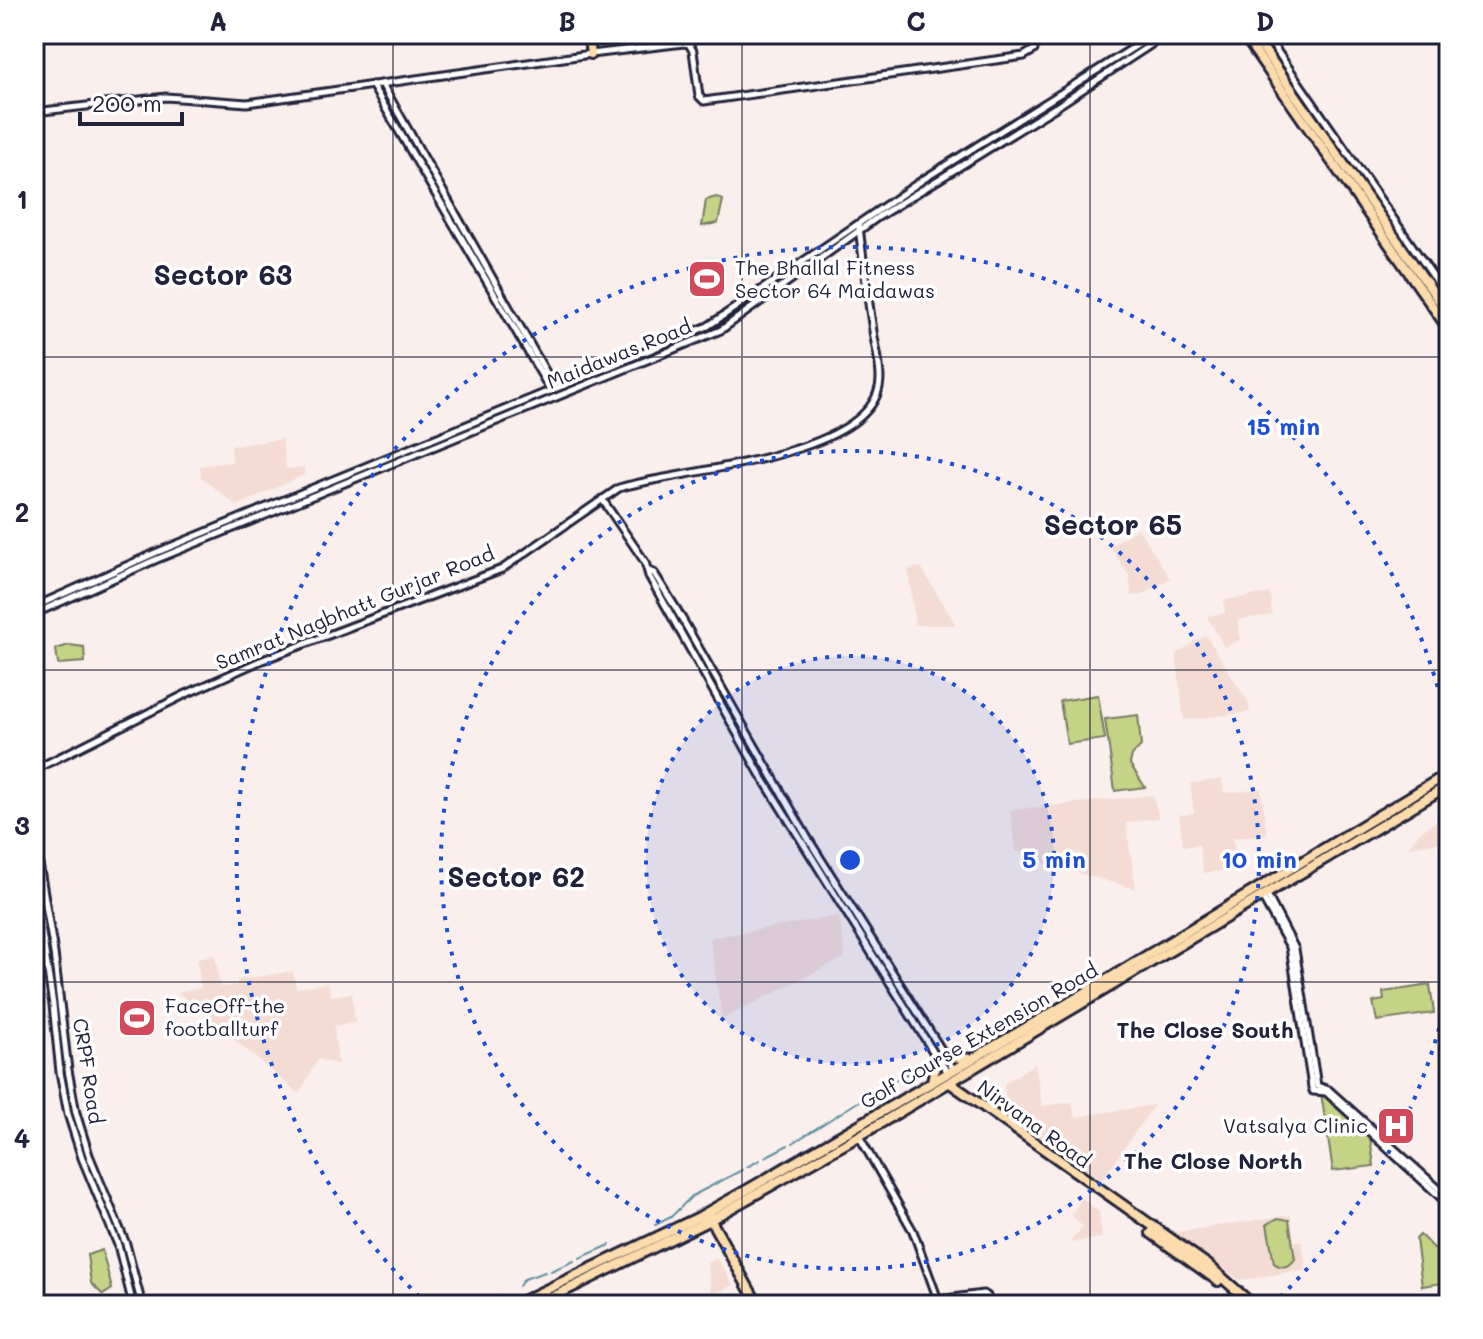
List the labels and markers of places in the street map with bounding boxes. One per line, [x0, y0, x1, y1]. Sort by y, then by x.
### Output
place label: The Bhallal Fitness Sector 64 Maidawas [735, 254, 935, 303]
sports icon: The Bhallal Fitness Sector 64 Maidawas [686, 258, 728, 300]
centre of rings [836, 846, 864, 874]
place label: FaceOff-the footballturf [165, 992, 285, 1041]
sports icon: FaceOff-the footballturf [116, 997, 158, 1039]
hospital icon: Vatsalya Clinic [1375, 1105, 1417, 1147]
place label: Vatsalya Clinic [1223, 1112, 1368, 1138]

